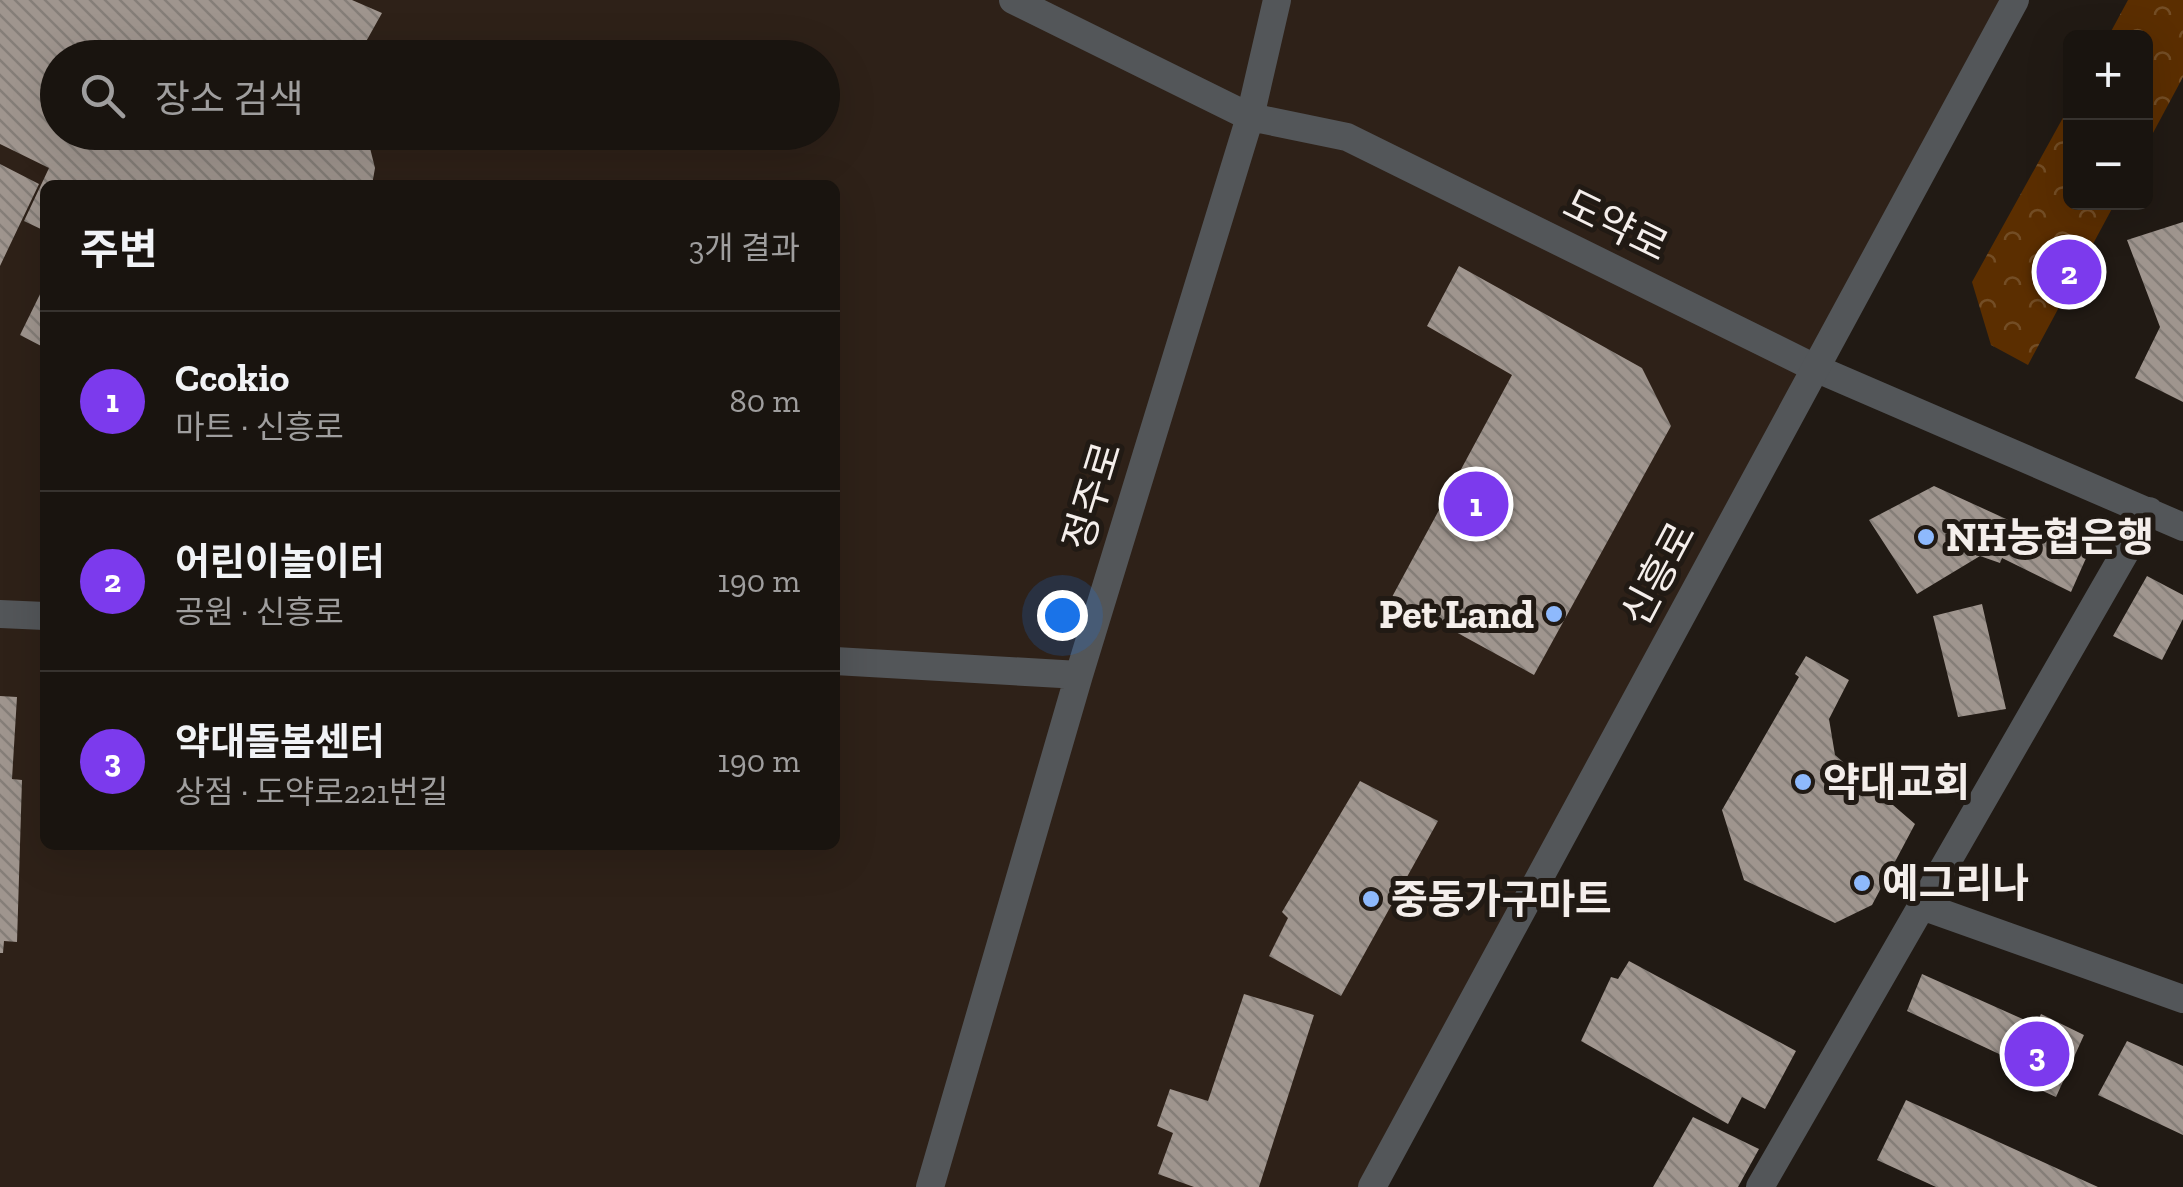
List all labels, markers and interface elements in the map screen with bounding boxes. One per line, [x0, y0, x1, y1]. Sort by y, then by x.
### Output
map controls [2063, 30, 2153, 210]
button: + [2063, 30, 2153, 120]
search box [40, 40, 840, 150]
icon: search [75, 68, 130, 123]
text: 장소 검색 [155, 76, 303, 122]
button: − [2063, 120, 2153, 210]
street label: 도약로 [1556, 179, 1676, 271]
text: 주변 [80, 224, 157, 275]
text: 3개 결과 [689, 229, 800, 267]
pin: 2 [2036, 234, 2102, 310]
text: Ccokio [175, 355, 290, 401]
text: 1 [106, 382, 119, 420]
text: 80 m [729, 382, 800, 420]
text: 마트 · 신흥로 [175, 408, 344, 446]
street label: 정주로 [1053, 436, 1131, 556]
pin: 1 [1444, 466, 1508, 542]
place label: NH농협은행 [1946, 513, 2154, 561]
street label: 신흥로 [1611, 514, 1705, 634]
marker: NH농협은행 [1915, 526, 1937, 548]
text: 어린이놀이터 [175, 539, 385, 585]
text: 2 [104, 562, 121, 600]
text: 190 m [717, 562, 800, 600]
your location [1037, 590, 1088, 641]
place label: Pet Land [1379, 590, 1534, 638]
text: 공원 · 신흥로 [175, 593, 344, 631]
marker: Pet Land [1543, 603, 1565, 625]
text: 약대돌봄센터 [175, 719, 385, 765]
text: 3 [104, 742, 121, 780]
text: 190 m [717, 742, 800, 780]
place label: 약대교회 [1823, 758, 1970, 806]
marker: 약대교회 [1792, 771, 1814, 793]
text: 상점 · 도약로221번길 [175, 773, 448, 811]
place label: 예그리나 [1882, 859, 2029, 907]
marker: 예그리나 [1851, 872, 1873, 894]
place label: 중동가구마트 [1391, 875, 1612, 923]
marker: 중동가구마트 [1360, 888, 1382, 910]
pin: 3 [2004, 1016, 2070, 1092]

